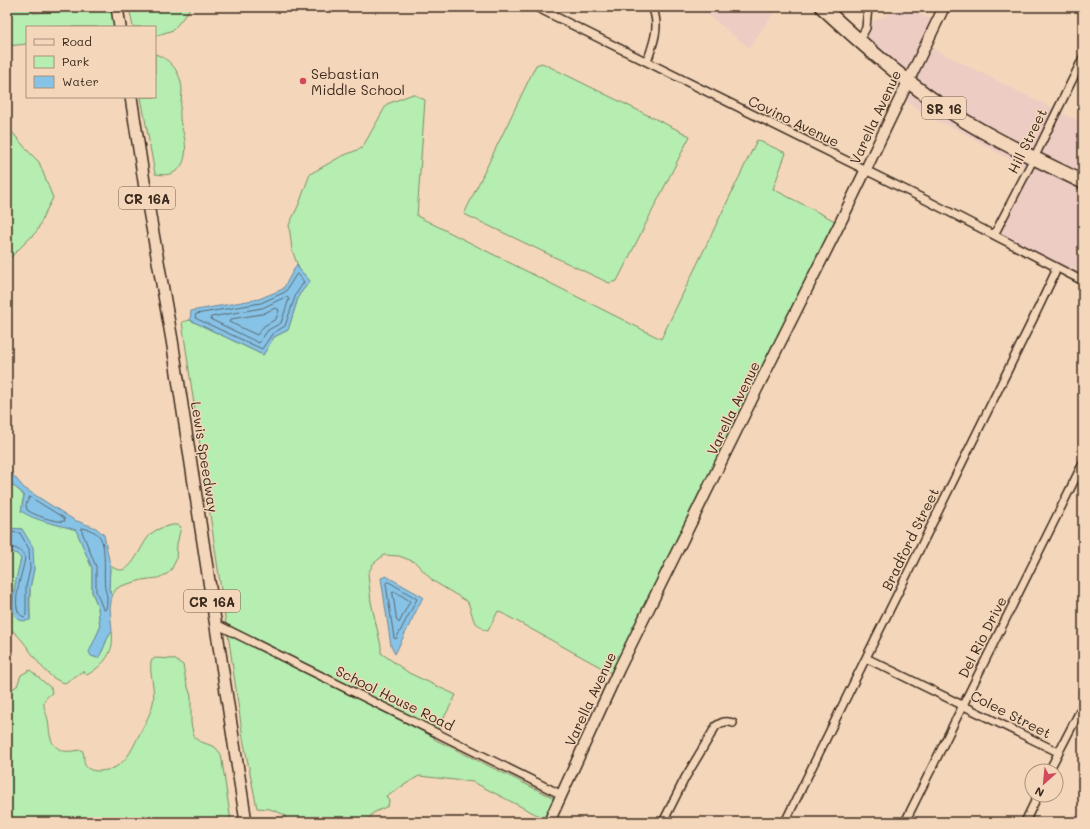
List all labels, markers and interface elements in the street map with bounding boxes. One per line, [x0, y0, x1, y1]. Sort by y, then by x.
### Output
legend [26, 26, 156, 98]
text: Road [62, 33, 92, 49]
text: Park [62, 53, 89, 69]
place label: Sebastian Middle School [311, 64, 405, 99]
street label: Varella Avenue [845, 67, 905, 167]
text: Water [62, 73, 99, 89]
marker: Sebastian Middle School [298, 76, 308, 86]
street label: Covino Avenue [745, 91, 843, 151]
road number: SR 16 [922, 97, 966, 119]
street label: Hill Street [1003, 105, 1051, 177]
road number: CR 16A [119, 187, 175, 209]
street label: Varella Avenue [702, 358, 764, 458]
street label: Lewis Speedway [187, 400, 223, 514]
street label: Bradford Street [877, 484, 943, 594]
road number: CR 16A [184, 590, 240, 612]
street label: Del Rio Drive [953, 593, 1011, 681]
street label: Varella Avenue [560, 649, 620, 749]
street label: School House Road [333, 661, 457, 735]
street label: Colee Street [967, 686, 1055, 742]
north arrow [1024, 763, 1064, 803]
text: N [1032, 784, 1046, 801]

